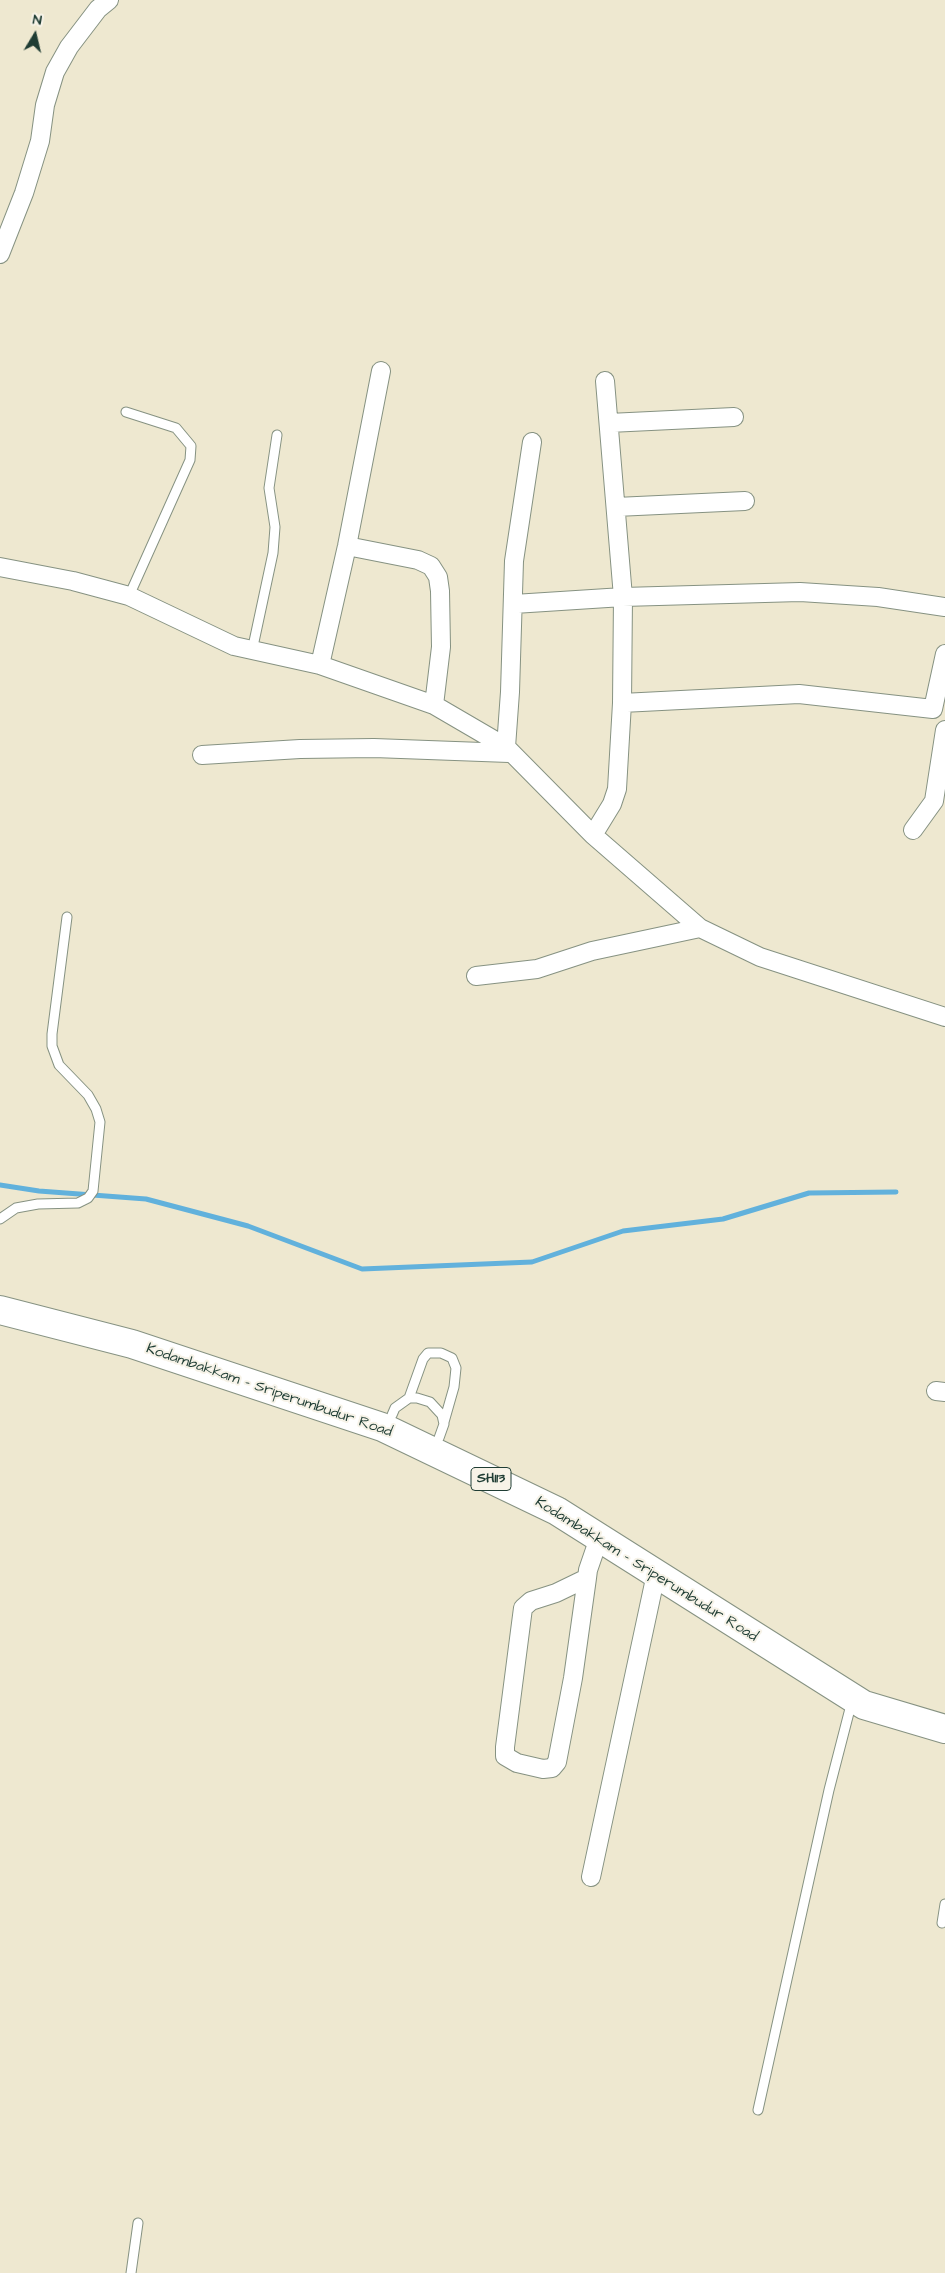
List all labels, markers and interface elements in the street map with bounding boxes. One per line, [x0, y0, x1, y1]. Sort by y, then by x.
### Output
north arrow [10, 10, 60, 60]
text: N [31, 10, 43, 31]
street label: Kodambakkam – Sriperumbudur Road [143, 1340, 395, 1442]
road number: SH113 [471, 1468, 511, 1490]
street label: Kodambakkam – Sriperumbudur Road [531, 1494, 761, 1646]

